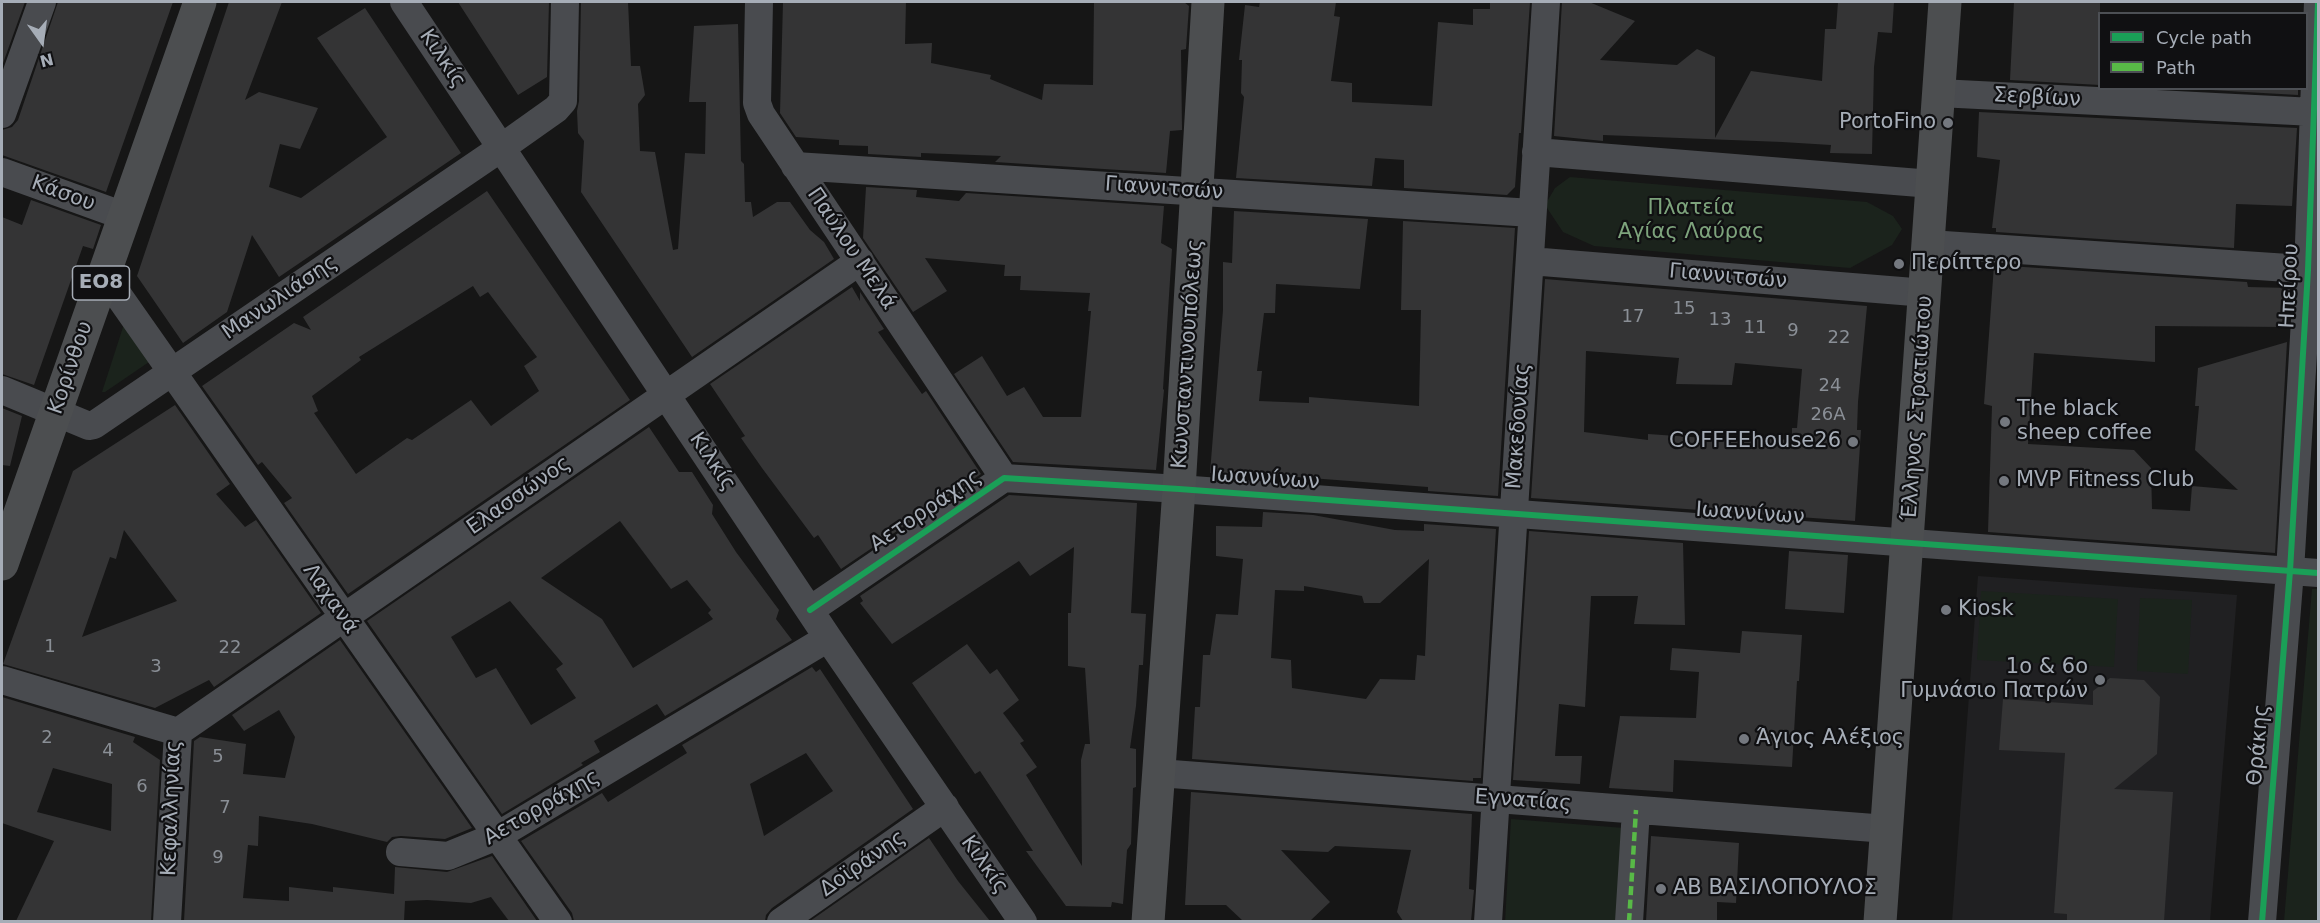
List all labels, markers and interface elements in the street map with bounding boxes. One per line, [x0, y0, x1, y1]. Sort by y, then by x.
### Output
north arrow [12, 12, 72, 72]
legend [2098, 12, 2308, 90]
street label: Κιλκίς [413, 25, 471, 93]
text: Cycle path [2156, 27, 2252, 48]
text: N [38, 49, 55, 71]
text: Path [2156, 57, 2196, 78]
street label: Σερβίων [1993, 83, 2081, 113]
place label: PortoFino [1839, 110, 1936, 136]
marker: PortoFino [1941, 116, 1955, 130]
street label: Κάσου [28, 171, 98, 217]
street label: Γιαννιτσών [1104, 172, 1224, 206]
street label: Παύλου Μελά [801, 183, 901, 315]
park label: Πλατεία Αγίας Λαύρας [1618, 196, 1764, 246]
street label: Κωνσταντινουπόλεως [1167, 238, 1209, 470]
street label: Ηπείρου [2275, 243, 2305, 329]
street label: Μανωλιάσης [218, 250, 342, 346]
place label: Περίπτερο [1911, 251, 2021, 277]
marker: Περίπτερο [1892, 257, 1906, 271]
street label: Γιαννιτσών [1668, 259, 1788, 295]
road number: ΕΟ8 [72, 266, 130, 300]
street label: Έλληνος Στρατιώτου [1898, 295, 1938, 521]
house number: 15 [1673, 298, 1695, 320]
house number: 17 [1622, 306, 1644, 328]
house number: 13 [1709, 309, 1731, 331]
house number: 11 [1744, 317, 1766, 339]
street label: Κορίνθου [43, 318, 99, 418]
house number: 9 [1787, 320, 1799, 342]
house number: 22 [1828, 327, 1850, 349]
street label: Μακεδονίας [1502, 362, 1536, 490]
house number: 24 [1819, 375, 1841, 397]
place label: The black sheep coffee [2017, 397, 2152, 447]
house number: 26A [1810, 404, 1846, 426]
marker: The black sheep coffee [1998, 415, 2012, 429]
street label: Κιλκίς [683, 428, 741, 496]
place label: COFFEEhouse26 [1669, 429, 1841, 455]
marker: COFFEEhouse26 [1846, 435, 1860, 449]
street label: Ελασσώνος [462, 451, 576, 541]
street label: Ιωαννίνων [1210, 463, 1320, 495]
street label: Αετορράχης [865, 464, 987, 558]
place label: MVP Fitness Club [2016, 468, 2194, 494]
marker: MVP Fitness Club [1997, 474, 2011, 488]
street label: Ιωαννίνων [1695, 498, 1805, 530]
street label: Λαχανά [297, 559, 363, 639]
place label: Kiosk [1958, 597, 2014, 623]
marker: Kiosk [1939, 603, 1953, 617]
house number: 1 [44, 636, 56, 658]
house number: 22 [219, 637, 241, 659]
place label: 1ο & 6ο Γυμνάσιο Πατρών [1900, 655, 2088, 705]
house number: 3 [150, 656, 162, 678]
marker: 1ο & 6ο Γυμνάσιο Πατρών [2093, 673, 2107, 687]
street label: Θράκης [2243, 703, 2275, 787]
place label: Άγιος Αλέξιος [1756, 726, 1904, 752]
house number: 2 [41, 727, 53, 749]
marker: Άγιος Αλέξιος [1737, 732, 1751, 746]
house number: 4 [102, 740, 114, 762]
street label: Κεφαλληνίας [157, 740, 187, 876]
house number: 5 [212, 746, 224, 768]
street label: Αετορράχης [480, 765, 604, 851]
house number: 6 [136, 776, 148, 798]
street label: Εγνατίας [1474, 785, 1572, 817]
house number: 7 [219, 797, 231, 819]
street label: Δοϊράνης [815, 825, 911, 903]
street label: Κιλκίς [955, 831, 1013, 899]
house number: 9 [212, 847, 224, 869]
place label: ΑΒ ΒΑΣΙΛΟΠΟΥΛΟΣ [1673, 876, 1877, 902]
marker: ΑΒ ΒΑΣΙΛΟΠΟΥΛΟΣ [1654, 882, 1668, 896]

